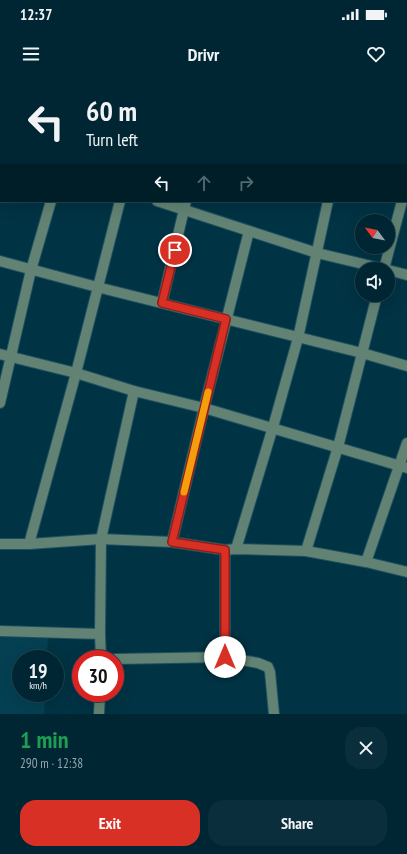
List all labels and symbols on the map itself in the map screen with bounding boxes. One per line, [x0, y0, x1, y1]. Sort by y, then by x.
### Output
north arrow [355, 214, 395, 254]
pin [158, 233, 192, 267]
position arrow [204, 636, 246, 678]
speed limit sign: 30 [72, 650, 124, 702]

